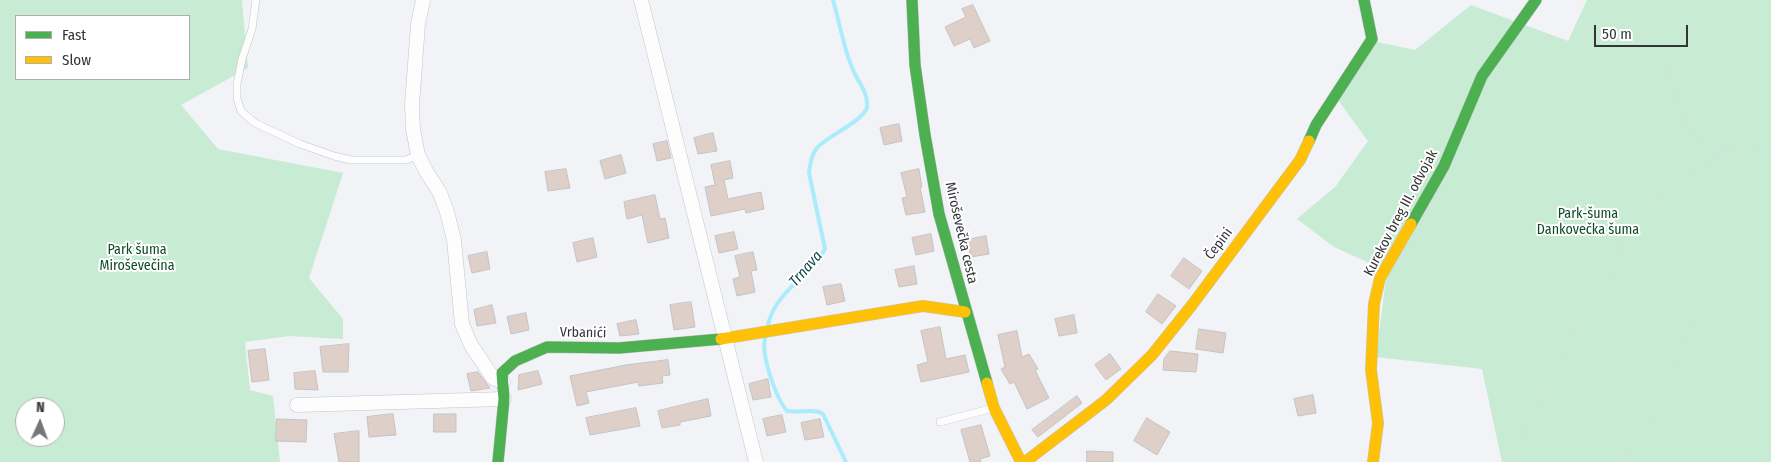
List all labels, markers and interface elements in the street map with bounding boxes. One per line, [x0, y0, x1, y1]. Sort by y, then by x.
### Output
legend [15, 15, 190, 80]
scale bar [1596, 15, 1690, 47]
text: 50 m [1602, 25, 1632, 43]
text: Fast [62, 26, 86, 44]
text: Slow [62, 51, 91, 69]
street label: Kurekov breg III. odvojak [1361, 147, 1441, 279]
street label: Miroševečka cesta [941, 181, 981, 285]
park label: Park-šuma Dankovečka šuma [1537, 206, 1639, 238]
street label: Čepini [1202, 225, 1236, 263]
park label: Park šuma Miroševečina [99, 242, 175, 274]
water label: Trnava [786, 247, 826, 291]
street label: Vrbanići [560, 324, 606, 342]
north arrow [15, 397, 65, 447]
text: N [36, 399, 45, 416]

